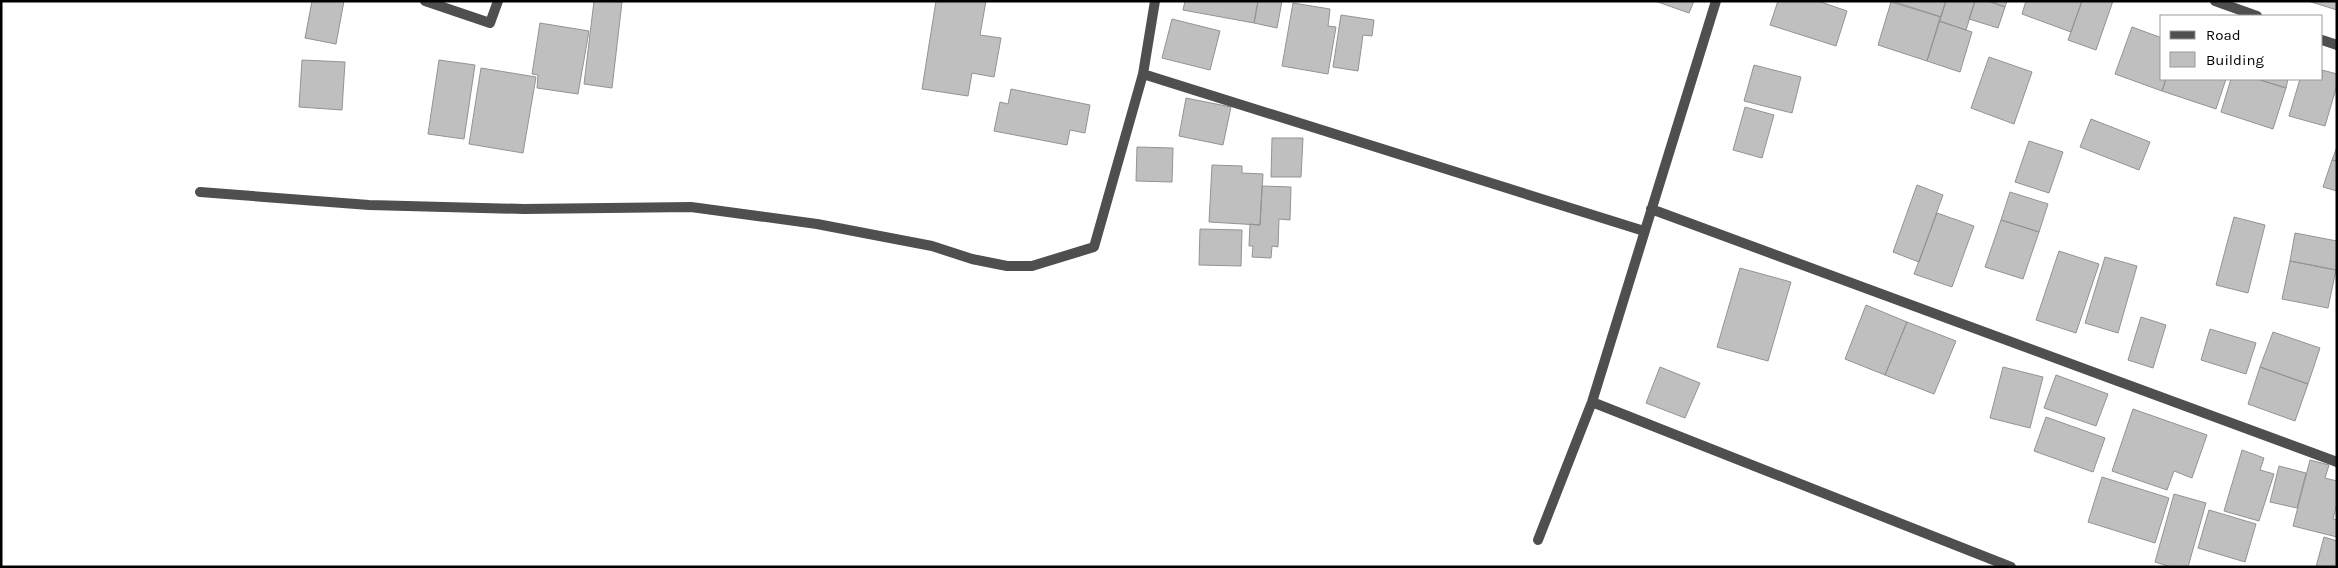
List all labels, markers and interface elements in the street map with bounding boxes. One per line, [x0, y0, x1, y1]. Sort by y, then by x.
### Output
legend [2160, 15, 2323, 80]
text: Road [2206, 26, 2241, 44]
text: Building [2206, 51, 2264, 69]

